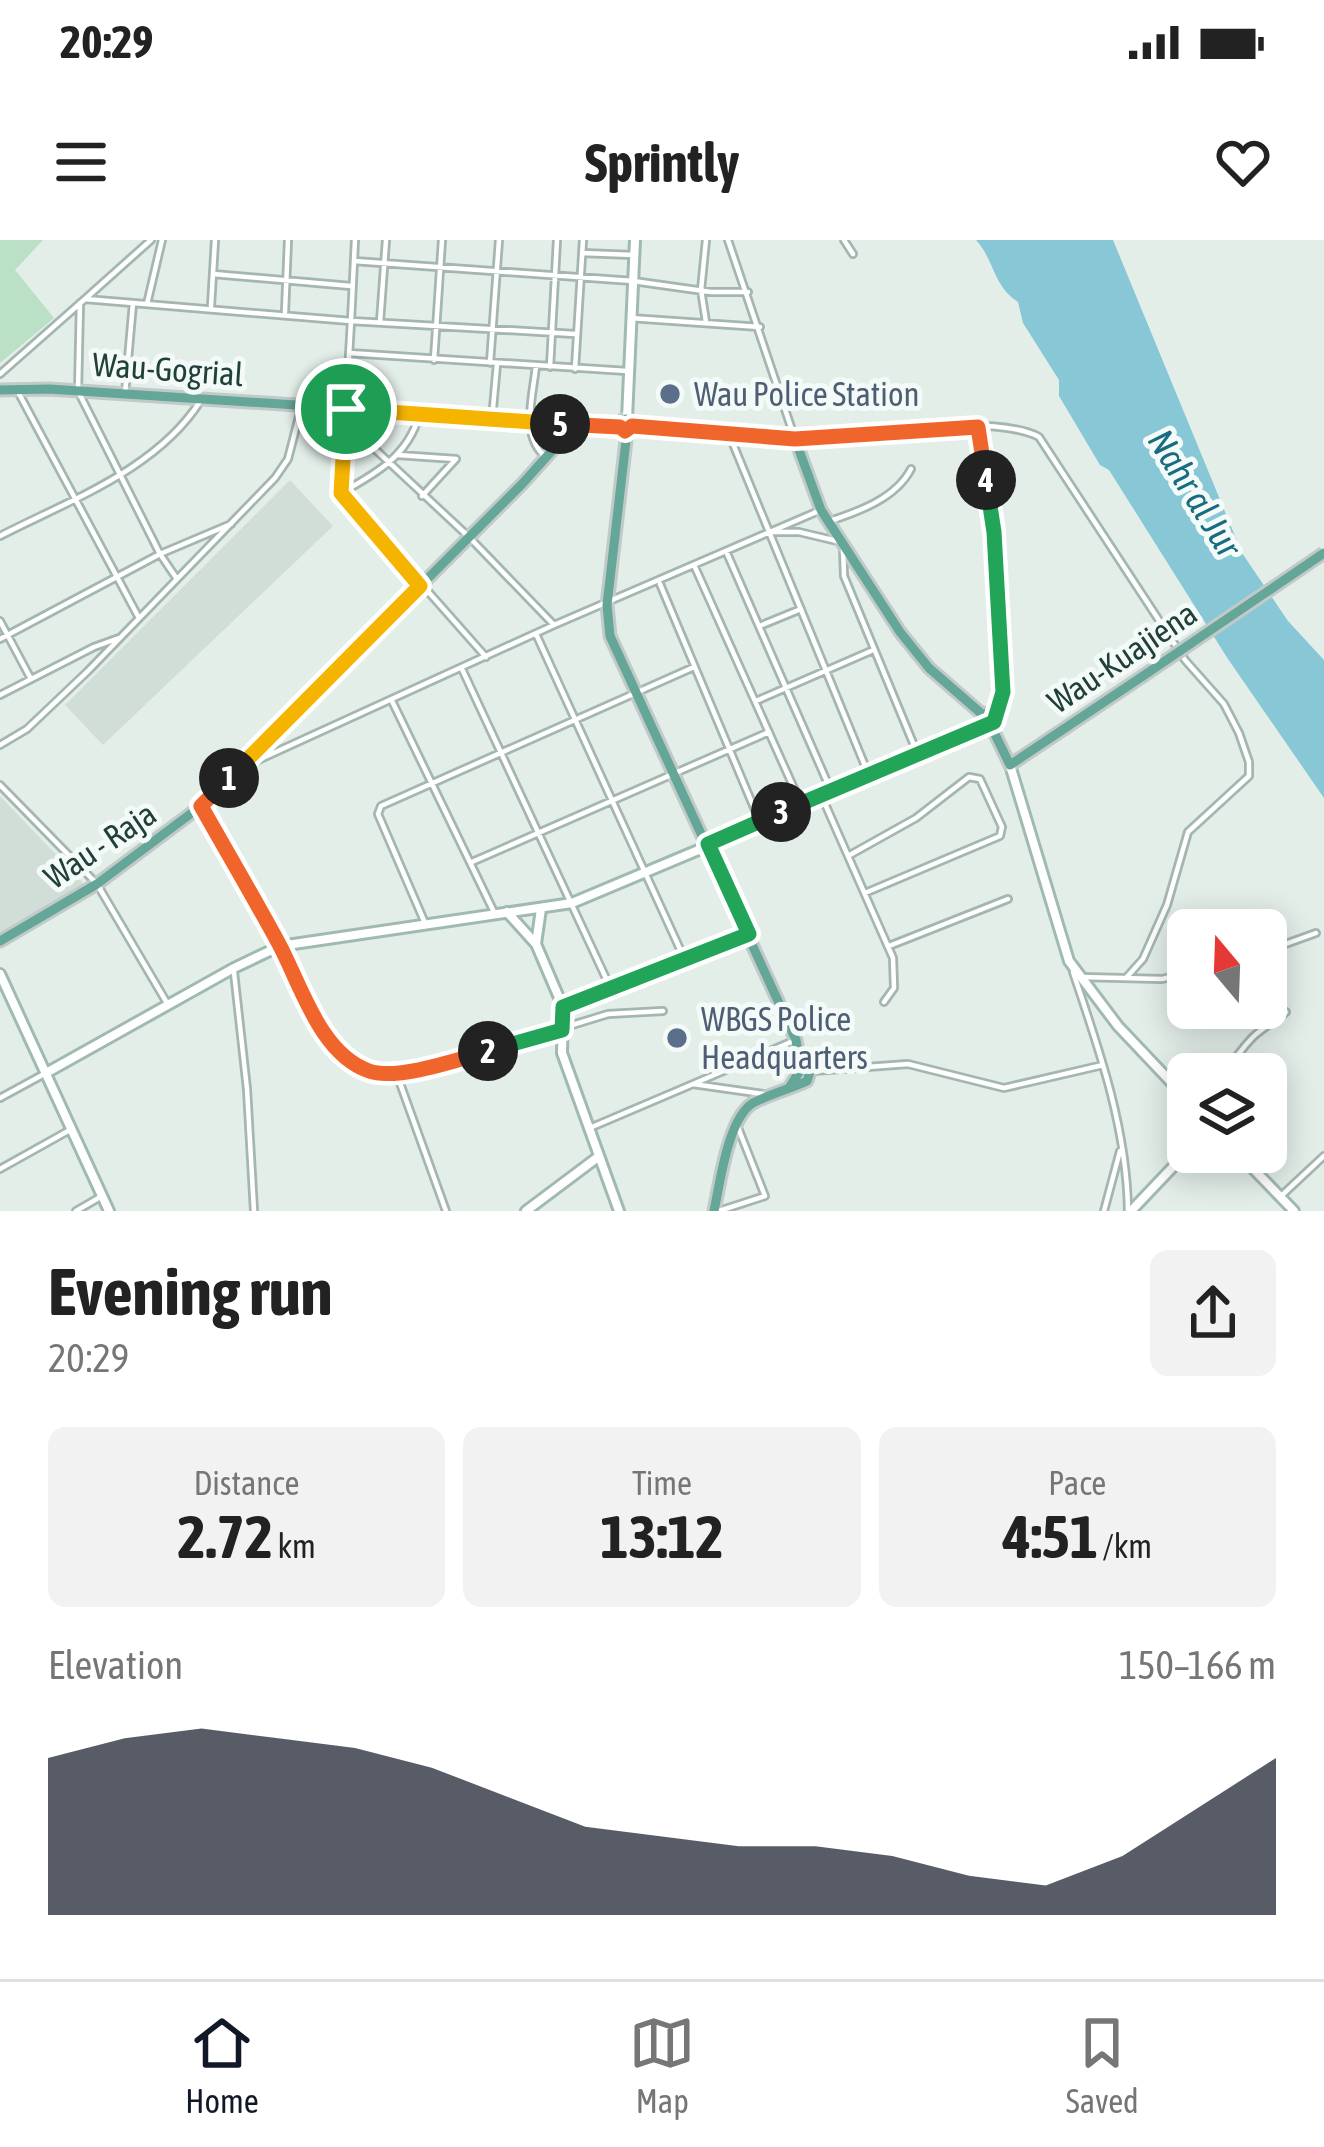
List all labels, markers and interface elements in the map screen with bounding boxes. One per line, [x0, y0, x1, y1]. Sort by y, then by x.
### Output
text: 20:29 [60, 16, 154, 68]
icon: menu [48, 129, 114, 195]
icon: heart [1210, 129, 1276, 195]
text: Sprintly [585, 132, 739, 193]
street label: Wau-Gogrial [91, 345, 245, 393]
pin [295, 358, 397, 460]
place label: Wau Police Station [694, 375, 919, 413]
icon: arrive [313, 376, 379, 442]
marker: Wau Police Station [657, 381, 683, 407]
pin: 5 [530, 394, 590, 454]
text: 5 [552, 405, 568, 443]
water label: Nahr al Jur [1140, 422, 1251, 565]
pin: 4 [956, 450, 1016, 510]
text: 4 [978, 461, 994, 499]
street label: Wau-Kuajiena [1040, 593, 1204, 721]
pin: 1 [199, 748, 259, 808]
text: 1 [221, 759, 237, 797]
pin: 3 [751, 782, 811, 842]
text: 3 [773, 793, 789, 831]
street label: Wau - Raja [37, 794, 163, 896]
north arrow [1167, 909, 1287, 1029]
map controls [1167, 909, 1287, 1173]
place label: WBGS Police Headquarters [701, 1000, 868, 1076]
pin: 2 [458, 1021, 518, 1081]
marker: WBGS Police Headquarters [664, 1025, 690, 1051]
text: 2 [480, 1032, 496, 1070]
button: layers [1167, 1053, 1287, 1173]
button: share [1150, 1250, 1276, 1376]
text: Evening run [48, 1253, 333, 1329]
text: 20:29 [48, 1336, 129, 1380]
text: Distance [194, 1464, 300, 1502]
text: Time [632, 1464, 692, 1502]
text: Pace [1048, 1464, 1106, 1502]
text: 2.72 [178, 1502, 273, 1571]
text: 13:12 [600, 1502, 724, 1571]
text: 4:51 [1003, 1502, 1098, 1571]
text: km [273, 1527, 316, 1565]
text: /km [1098, 1527, 1152, 1565]
text: Elevation [48, 1643, 183, 1687]
text: 150–166 m [1119, 1643, 1276, 1687]
tab: Home [185, 2010, 259, 2120]
tab: Map [629, 2010, 695, 2120]
tab: Saved [1066, 2010, 1139, 2120]

